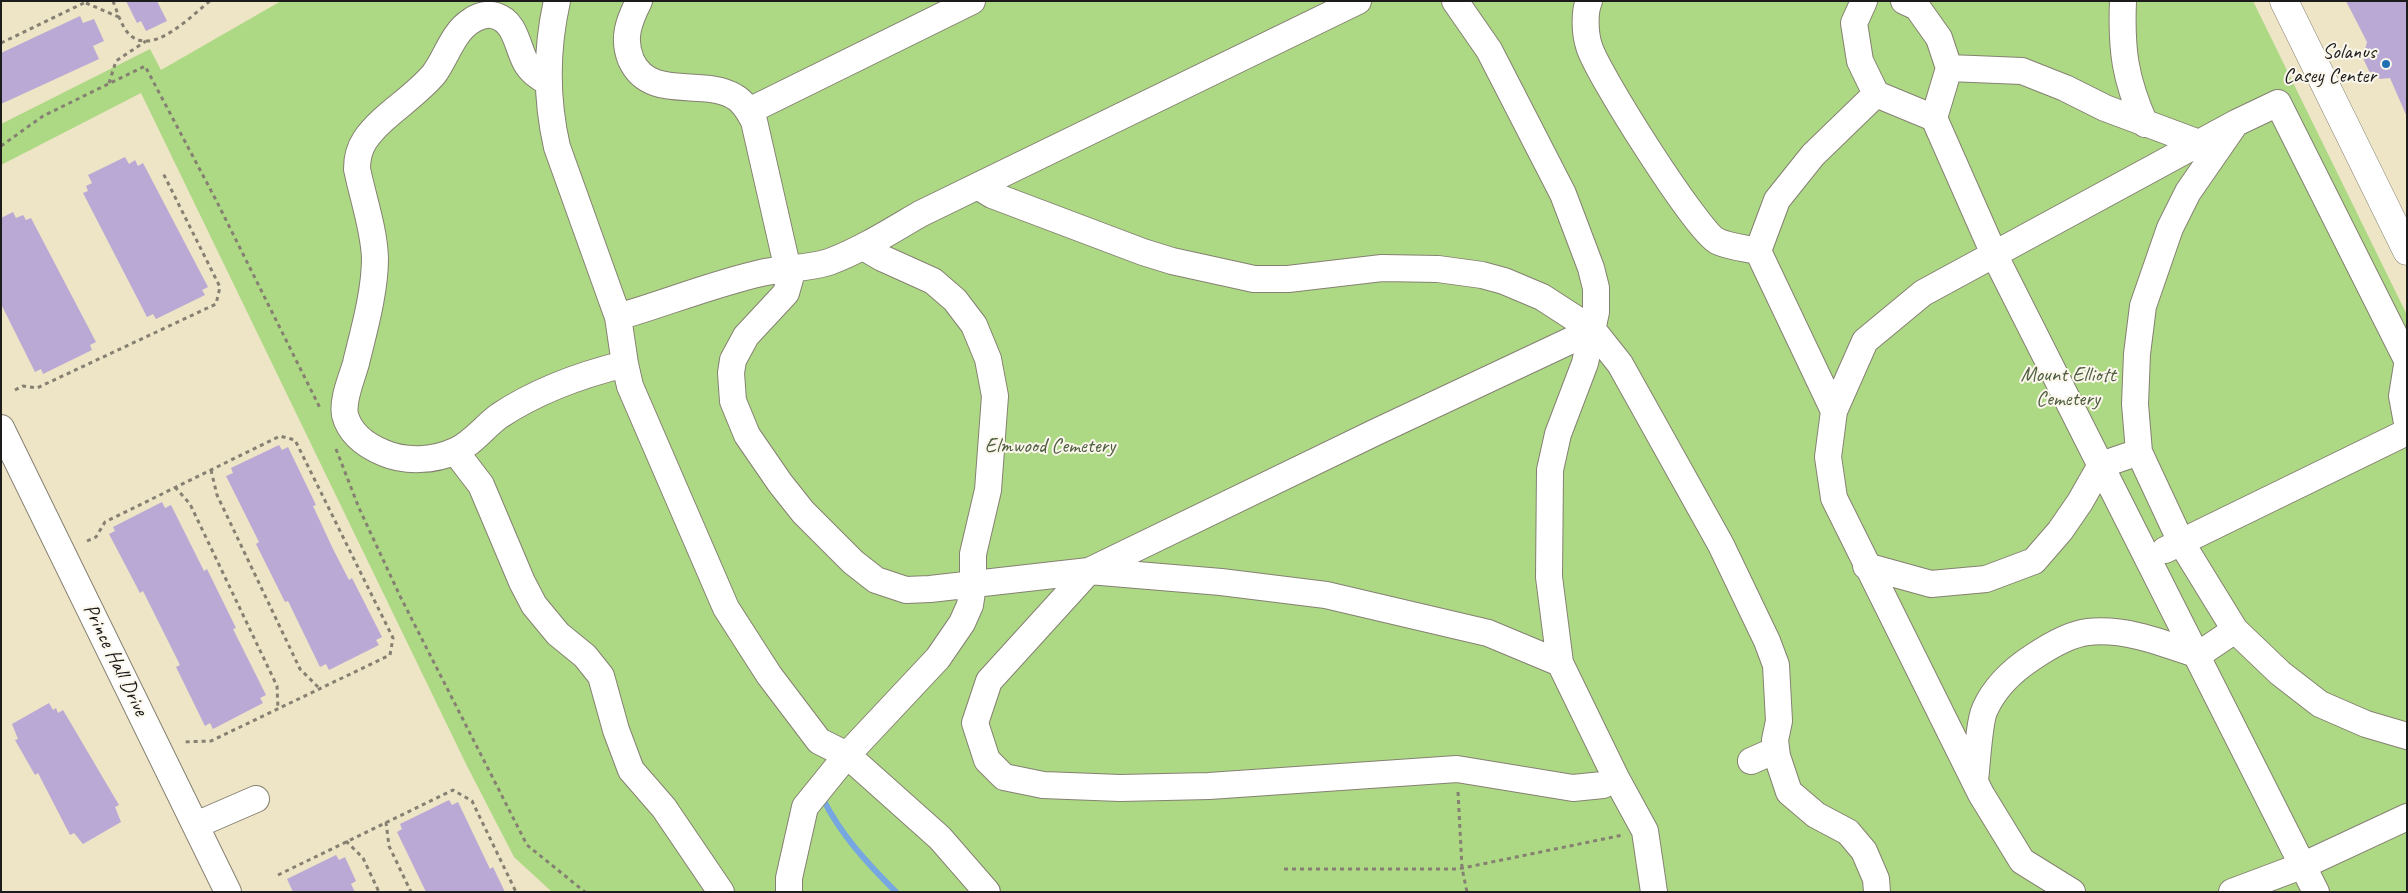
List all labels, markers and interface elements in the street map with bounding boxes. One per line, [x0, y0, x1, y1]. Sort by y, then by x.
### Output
place label: Solanus Casey Center [2283, 39, 2376, 89]
marker: Solanus Casey Center [2380, 58, 2392, 70]
park label: Mount Elliott Cemetery [2020, 362, 2116, 412]
park label: Elmwood Cemetery [985, 433, 1115, 459]
street label: Prince Hall Drive [77, 600, 153, 720]

